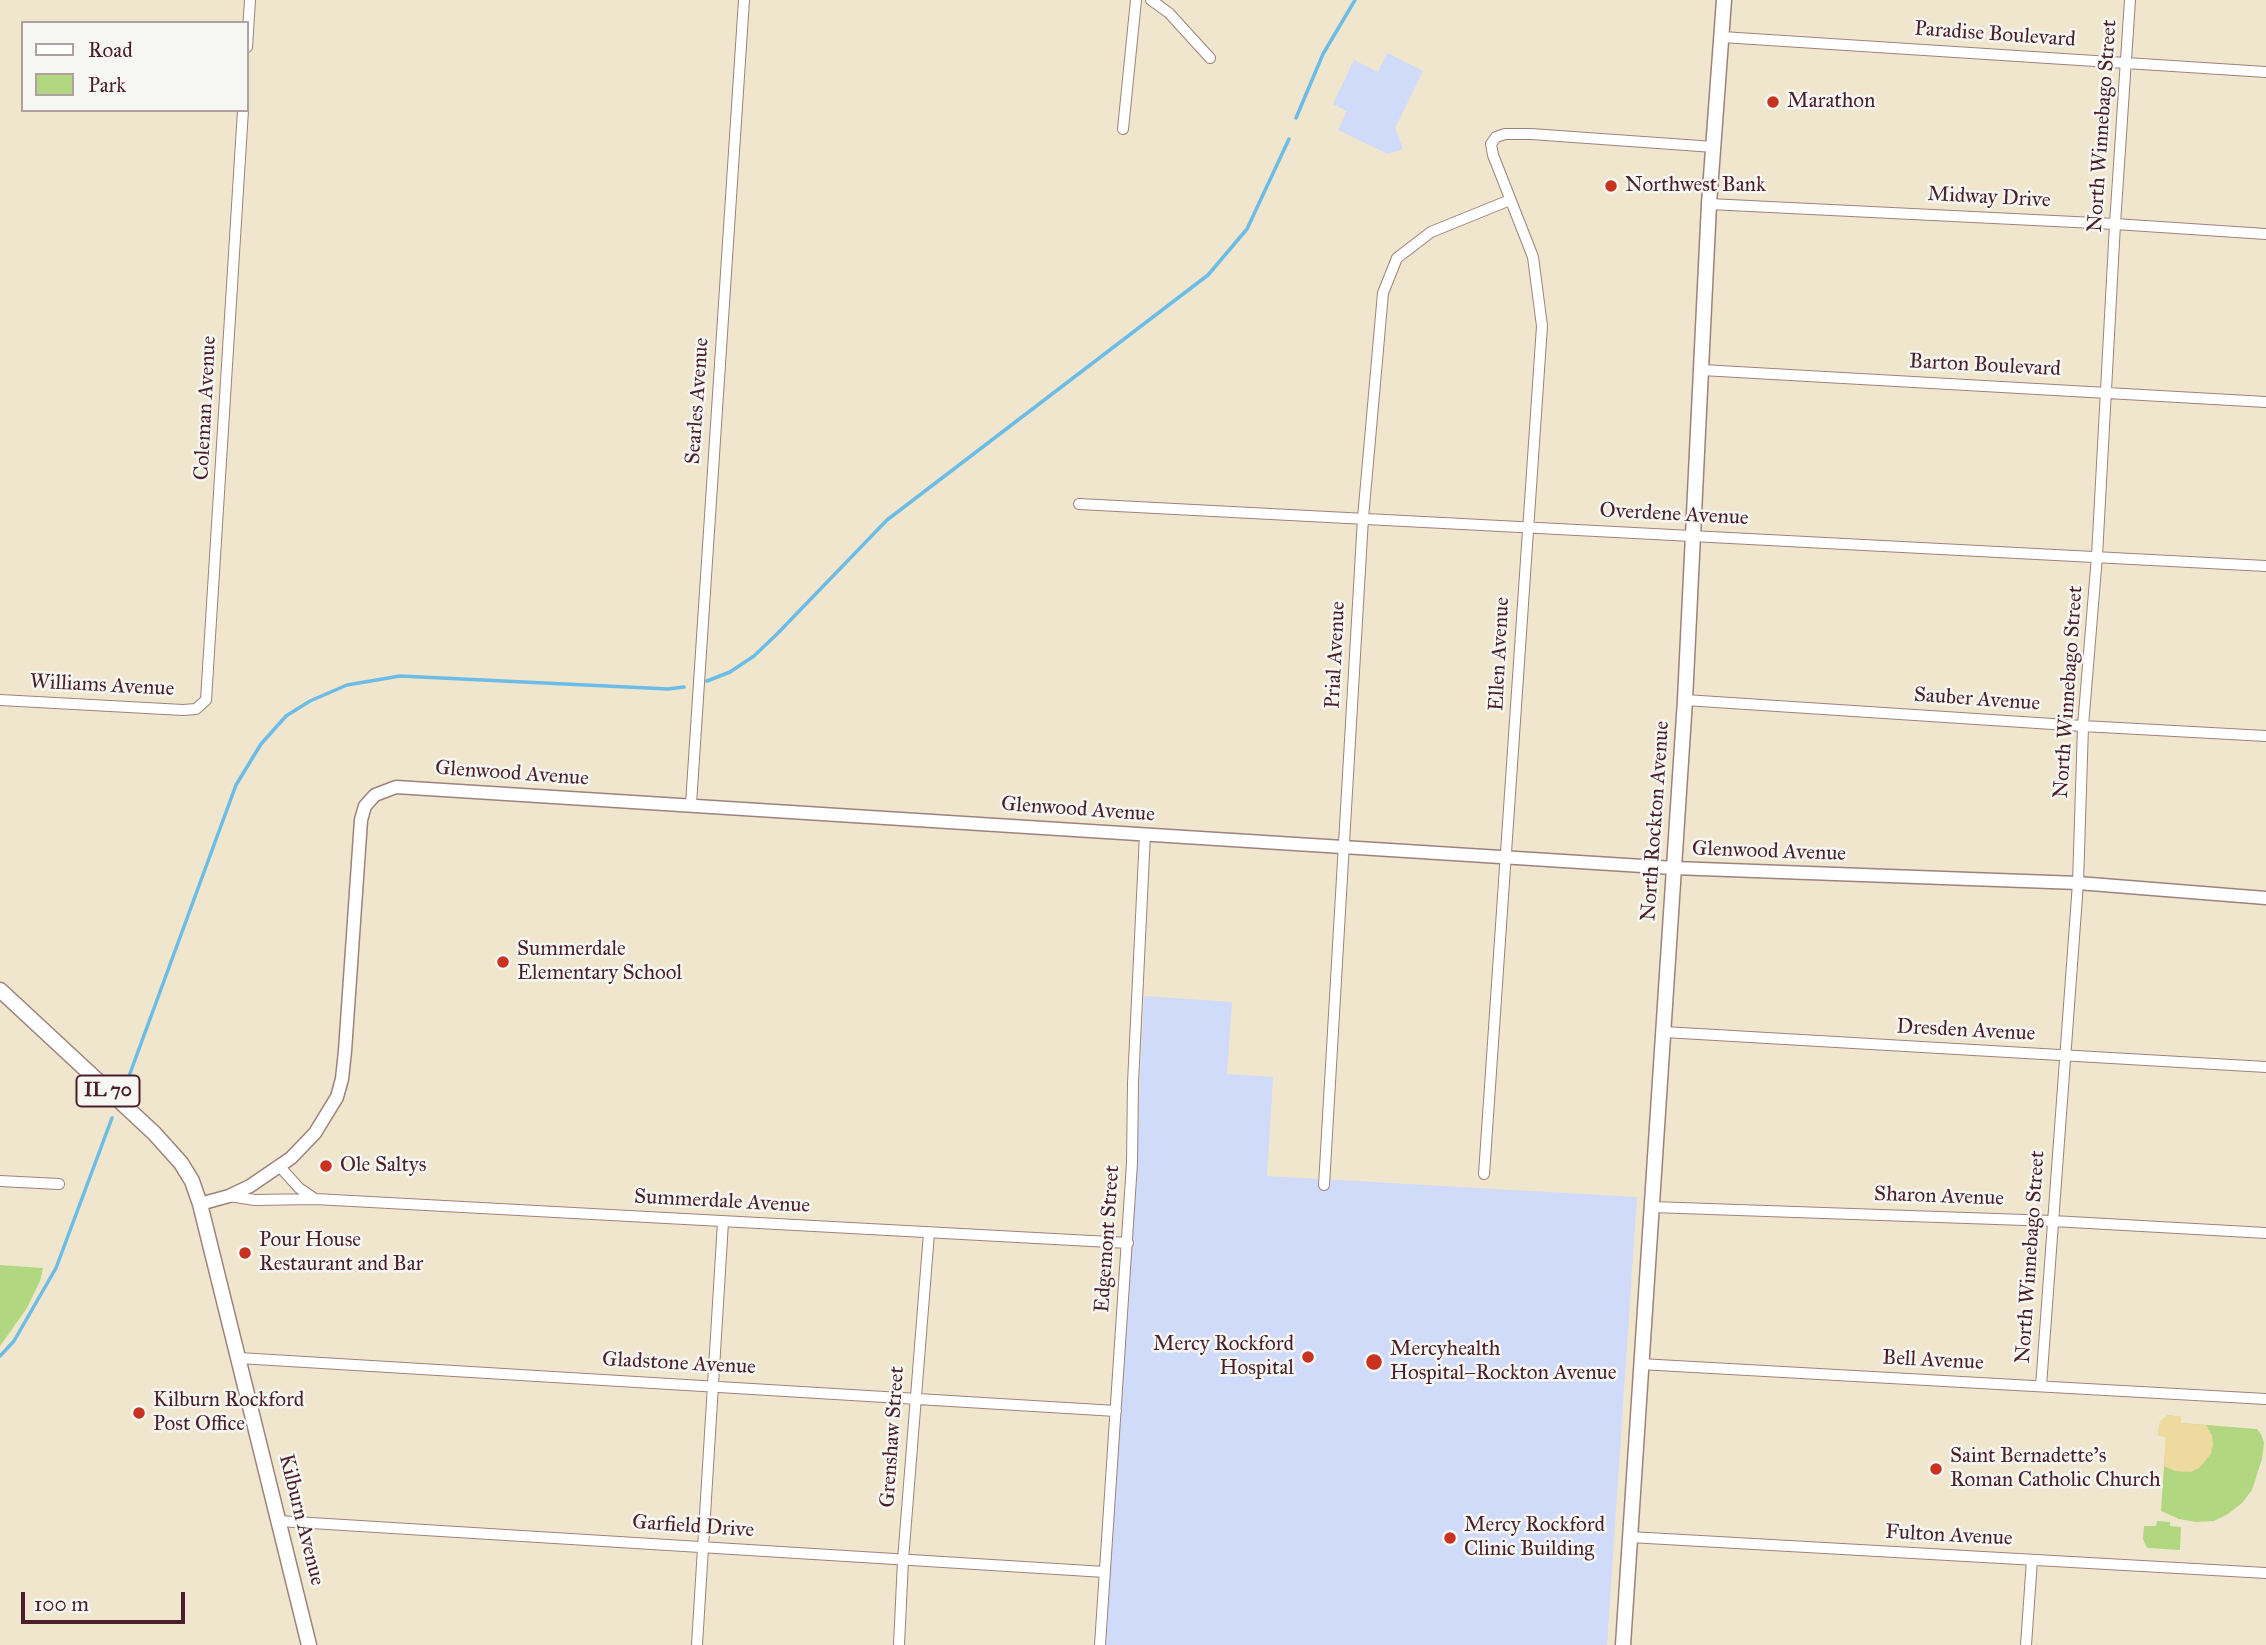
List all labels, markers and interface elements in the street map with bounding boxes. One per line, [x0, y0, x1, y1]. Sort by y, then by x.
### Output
street label: Paradise Boulevard [1913, 17, 2077, 53]
street label: North Winnebago Street [2083, 19, 2123, 233]
legend [21, 21, 248, 112]
text: Road [88, 37, 133, 63]
text: Park [88, 72, 126, 98]
place label: Marathon [1787, 89, 1875, 115]
marker: Marathon [1765, 94, 1781, 110]
place label: Northwest Bank [1625, 173, 1766, 199]
marker: Northwest Bank [1603, 178, 1619, 194]
street label: Midway Drive [1927, 182, 2051, 214]
street label: Coleman Avenue [190, 335, 222, 481]
street label: Searles Avenue [681, 337, 715, 465]
street label: Barton Boulevard [1908, 349, 2062, 383]
street label: Overdene Avenue [1599, 499, 1749, 531]
street label: North Winnebago Street [2049, 585, 2089, 799]
street label: Ellen Avenue [1484, 596, 1516, 712]
street label: Prial Avenue [1321, 601, 1351, 709]
street label: Williams Avenue [29, 670, 175, 702]
street label: Sauber Avenue [1913, 683, 2041, 717]
street label: North Rockton Avenue [1636, 720, 1676, 922]
street label: Glenwood Avenue [434, 756, 590, 792]
street label: Glenwood Avenue [1000, 792, 1156, 828]
street label: Glenwood Avenue [1692, 837, 1846, 867]
place label: Summerdale Elementary School [517, 937, 682, 987]
marker: Summerdale Elementary School [495, 954, 511, 970]
street label: Dresden Avenue [1896, 1015, 2036, 1047]
road number: IL 70 [76, 1076, 140, 1106]
street label: North Winnebago Street [2011, 1150, 2051, 1364]
place label: Ole Saltys [340, 1153, 426, 1179]
marker: Ole Saltys [318, 1158, 334, 1174]
street label: Edgemont Street [1090, 1164, 1126, 1314]
street label: Sharon Avenue [1874, 1182, 2004, 1212]
street label: Summerdale Avenue [633, 1185, 811, 1219]
place label: Pour House Restaurant and Bar [259, 1228, 423, 1278]
marker: Pour House Restaurant and Bar [237, 1245, 253, 1261]
place label: Mercy Rockford Hospital [1153, 1332, 1294, 1382]
place label: Mercyhealth Hospital–Rockton Avenue [1390, 1337, 1616, 1387]
street label: Bell Avenue [1882, 1346, 1984, 1376]
street label: Gladstone Avenue [601, 1347, 757, 1381]
marker: Mercy Rockford Hospital [1300, 1349, 1316, 1365]
marker: Mercyhealth Hospital–Rockton Avenue [1364, 1352, 1384, 1372]
street label: Grenshaw Street [875, 1365, 911, 1509]
place label: Kilburn Rockford Post Office [153, 1388, 304, 1438]
marker: Kilburn Rockford Post Office [131, 1405, 147, 1421]
place label: Saint Bernadette's Roman Catholic Church [1950, 1444, 2161, 1494]
street label: Kilburn Avenue [273, 1452, 329, 1588]
marker: Saint Bernadette's Roman Catholic Church [1928, 1461, 1944, 1477]
street label: Garfield Drive [631, 1510, 755, 1544]
place label: Mercy Rockford Clinic Building [1464, 1513, 1605, 1563]
street label: Fulton Avenue [1885, 1520, 2013, 1552]
marker: Mercy Rockford Clinic Building [1442, 1530, 1458, 1546]
scale bar [24, 1578, 189, 1622]
text: 100 m [34, 1591, 89, 1617]

